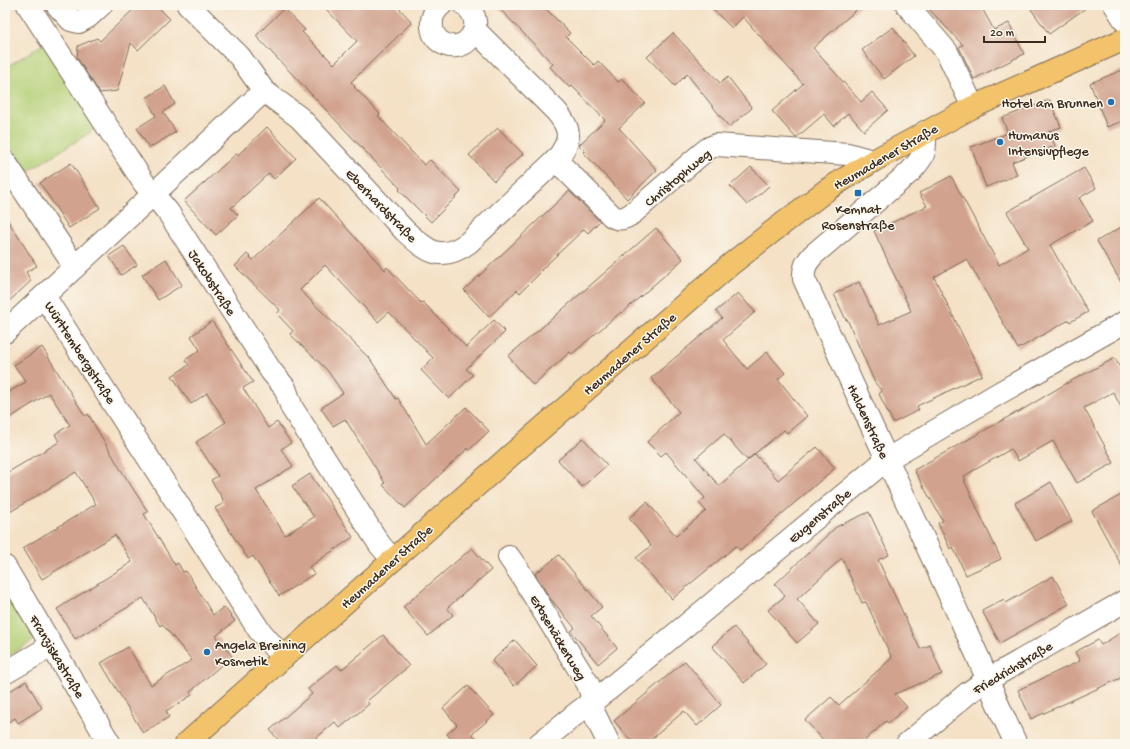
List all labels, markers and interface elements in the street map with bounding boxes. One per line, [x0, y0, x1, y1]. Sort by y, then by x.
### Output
scale bar [984, 18, 1045, 44]
text: 20 m [990, 27, 1015, 41]
place label: Hotel am Brunnen [1002, 96, 1103, 113]
marker: Hotel am Brunnen [1106, 97, 1116, 107]
street label: Heumadener Straße [831, 121, 942, 195]
place label: Humanus Intensivpflege [1008, 128, 1089, 161]
marker: Humanus Intensivpflege [995, 137, 1005, 147]
street label: Christophweg [642, 146, 715, 212]
street label: Eberhardstraße [341, 166, 420, 248]
marker: Kemnat Rosenstraße [853, 188, 863, 198]
place label: Kemnat Rosenstraße [822, 202, 895, 235]
street label: Jakobstraße [183, 247, 239, 320]
street label: Württembergstraße [39, 299, 119, 408]
street label: Heumadener Straße [581, 309, 681, 400]
street label: Haldenstraße [842, 382, 892, 463]
street label: Eugenstraße [786, 485, 856, 548]
street label: Heumadener Straße [338, 522, 438, 614]
street label: Erbsenäckerweg [525, 592, 589, 684]
street label: Franziskastraße [24, 612, 88, 703]
place label: Angela Breining Kosmetik [215, 638, 306, 671]
street label: Friedrichstraße [969, 638, 1057, 700]
marker: Angela Breining Kosmetik [202, 647, 212, 657]

